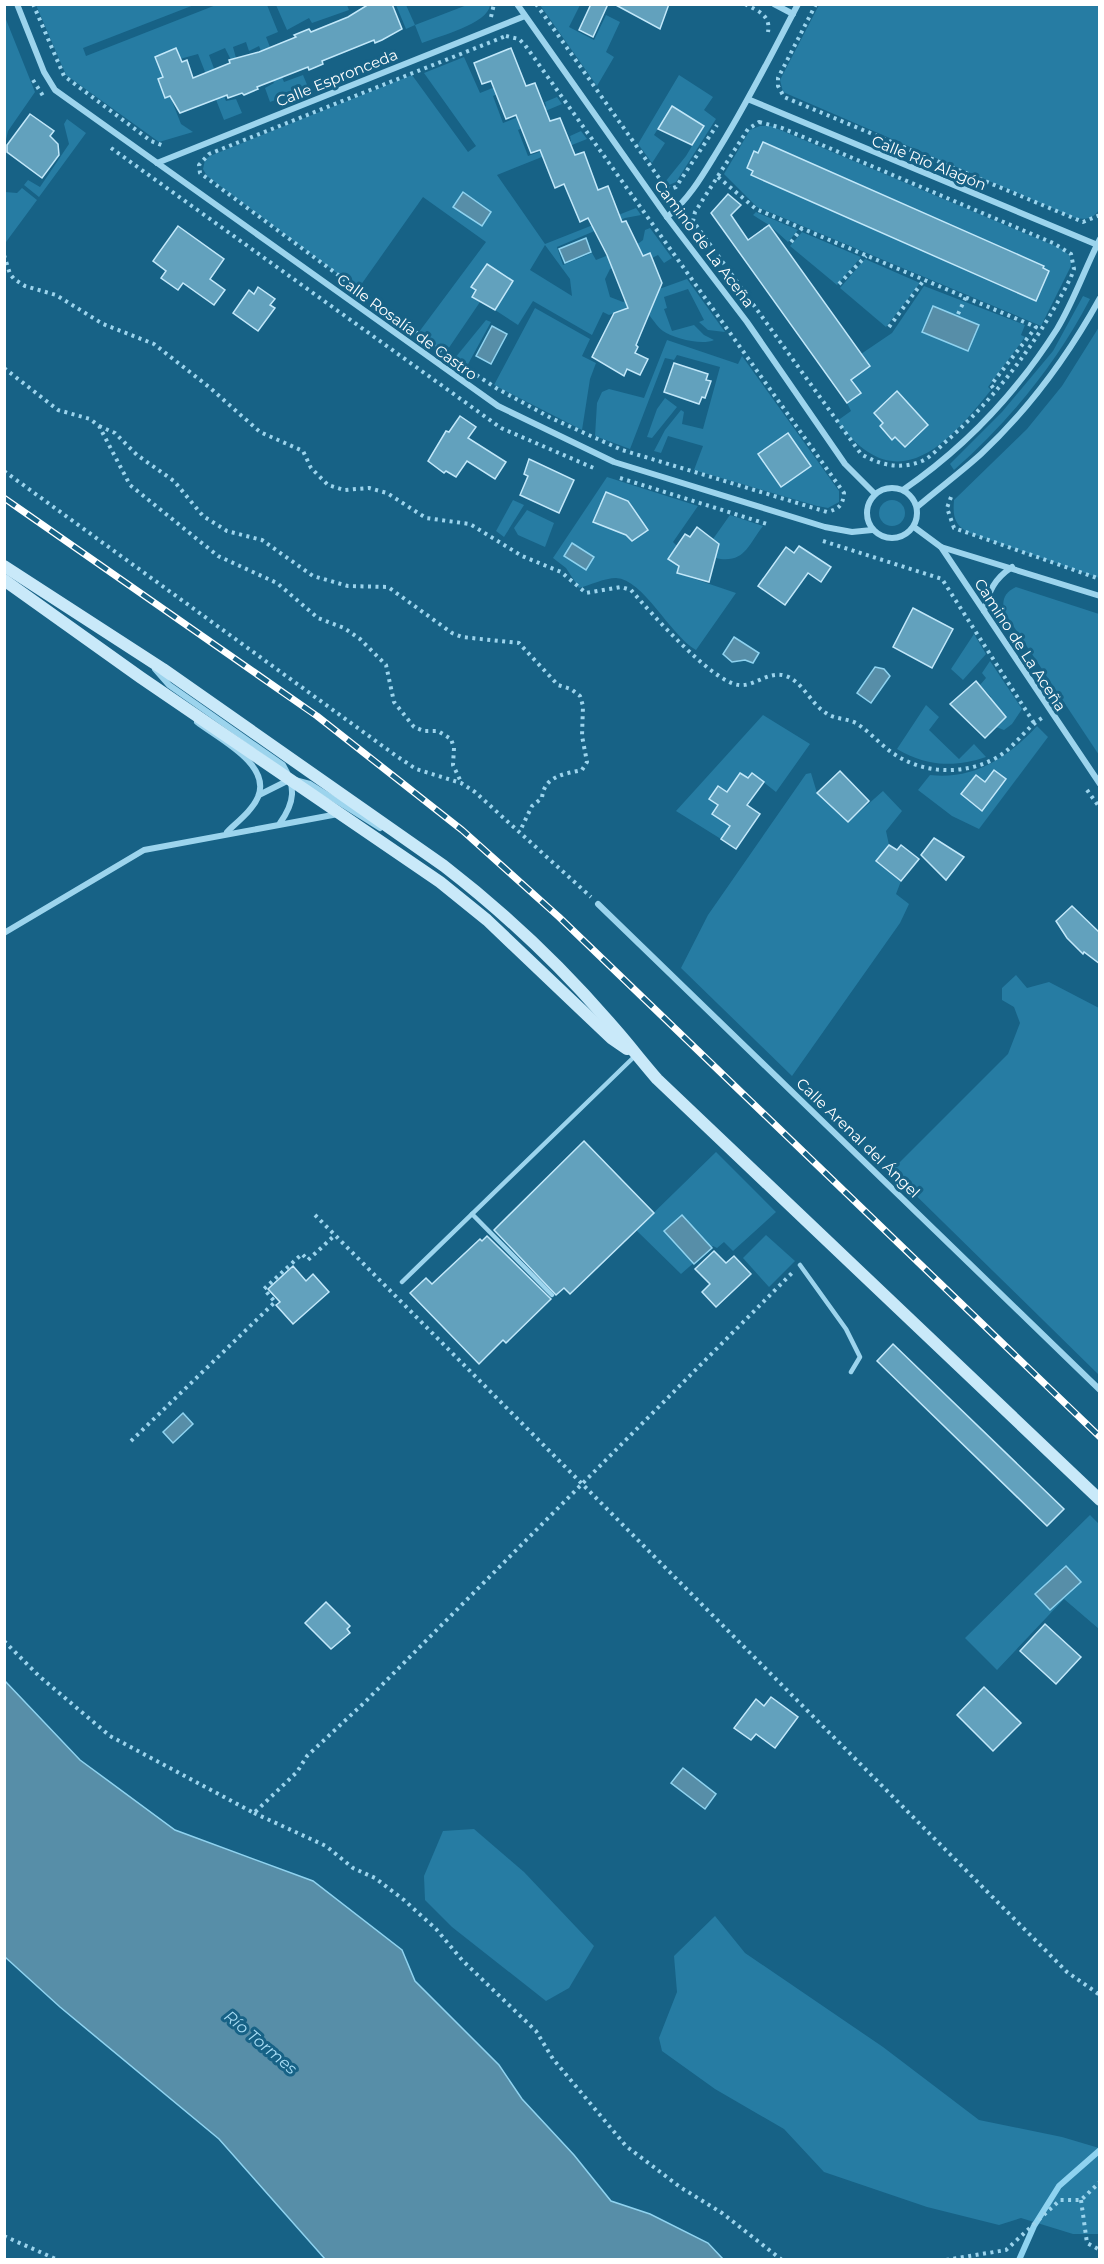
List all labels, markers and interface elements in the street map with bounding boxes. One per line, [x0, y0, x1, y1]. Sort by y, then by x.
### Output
street label: Calle Espronceda [273, 44, 400, 111]
street label: Calle Río Alagón [869, 131, 989, 194]
street label: Camino de La Aceña [650, 176, 759, 311]
street label: Calle Rosalía de Castro [333, 269, 481, 384]
street label: Camino de La Aceña [970, 575, 1070, 715]
street label: Calle Arenal del Ángel [793, 1074, 924, 1202]
water label: Río Tormes [220, 2006, 301, 2078]

